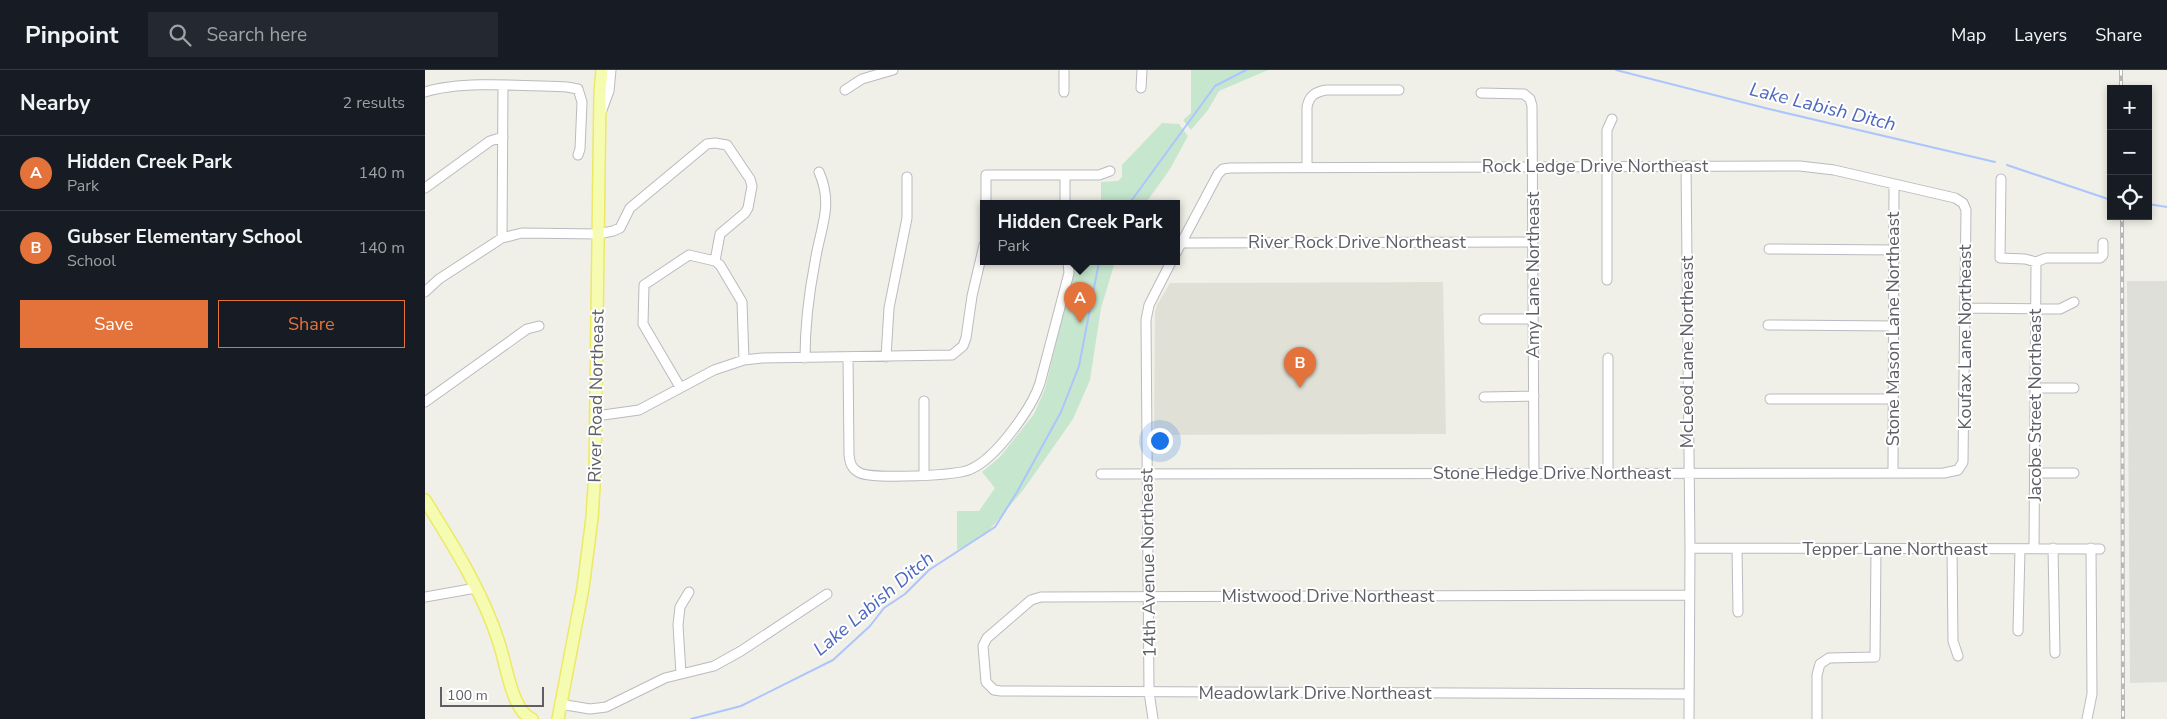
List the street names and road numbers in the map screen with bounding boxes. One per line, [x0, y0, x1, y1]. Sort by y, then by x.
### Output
street label: Rock Ledge Drive Northeast [1482, 154, 1709, 178]
street label: Amy Lane Northeast [1521, 191, 1545, 358]
street label: Stone Mason Lane Northeast [1881, 211, 1905, 446]
street label: River Rock Drive Northeast [1248, 230, 1467, 254]
street label: Koufax Lane Northeast [1953, 244, 1977, 430]
street label: McLeod Lane Northeast [1675, 255, 1699, 448]
street label: River Road Northeast [582, 308, 610, 483]
street label: Jacobe Street Northeast [2023, 308, 2047, 502]
street label: Stone Hedge Drive Northeast [1433, 461, 1672, 485]
street label: 14th Avenue Northeast [1134, 467, 1162, 658]
street label: Tepper Lane Northeast [1802, 537, 1988, 561]
street label: Mistwood Drive Northeast [1222, 584, 1435, 608]
street label: Meadowlark Drive Northeast [1198, 681, 1432, 705]

